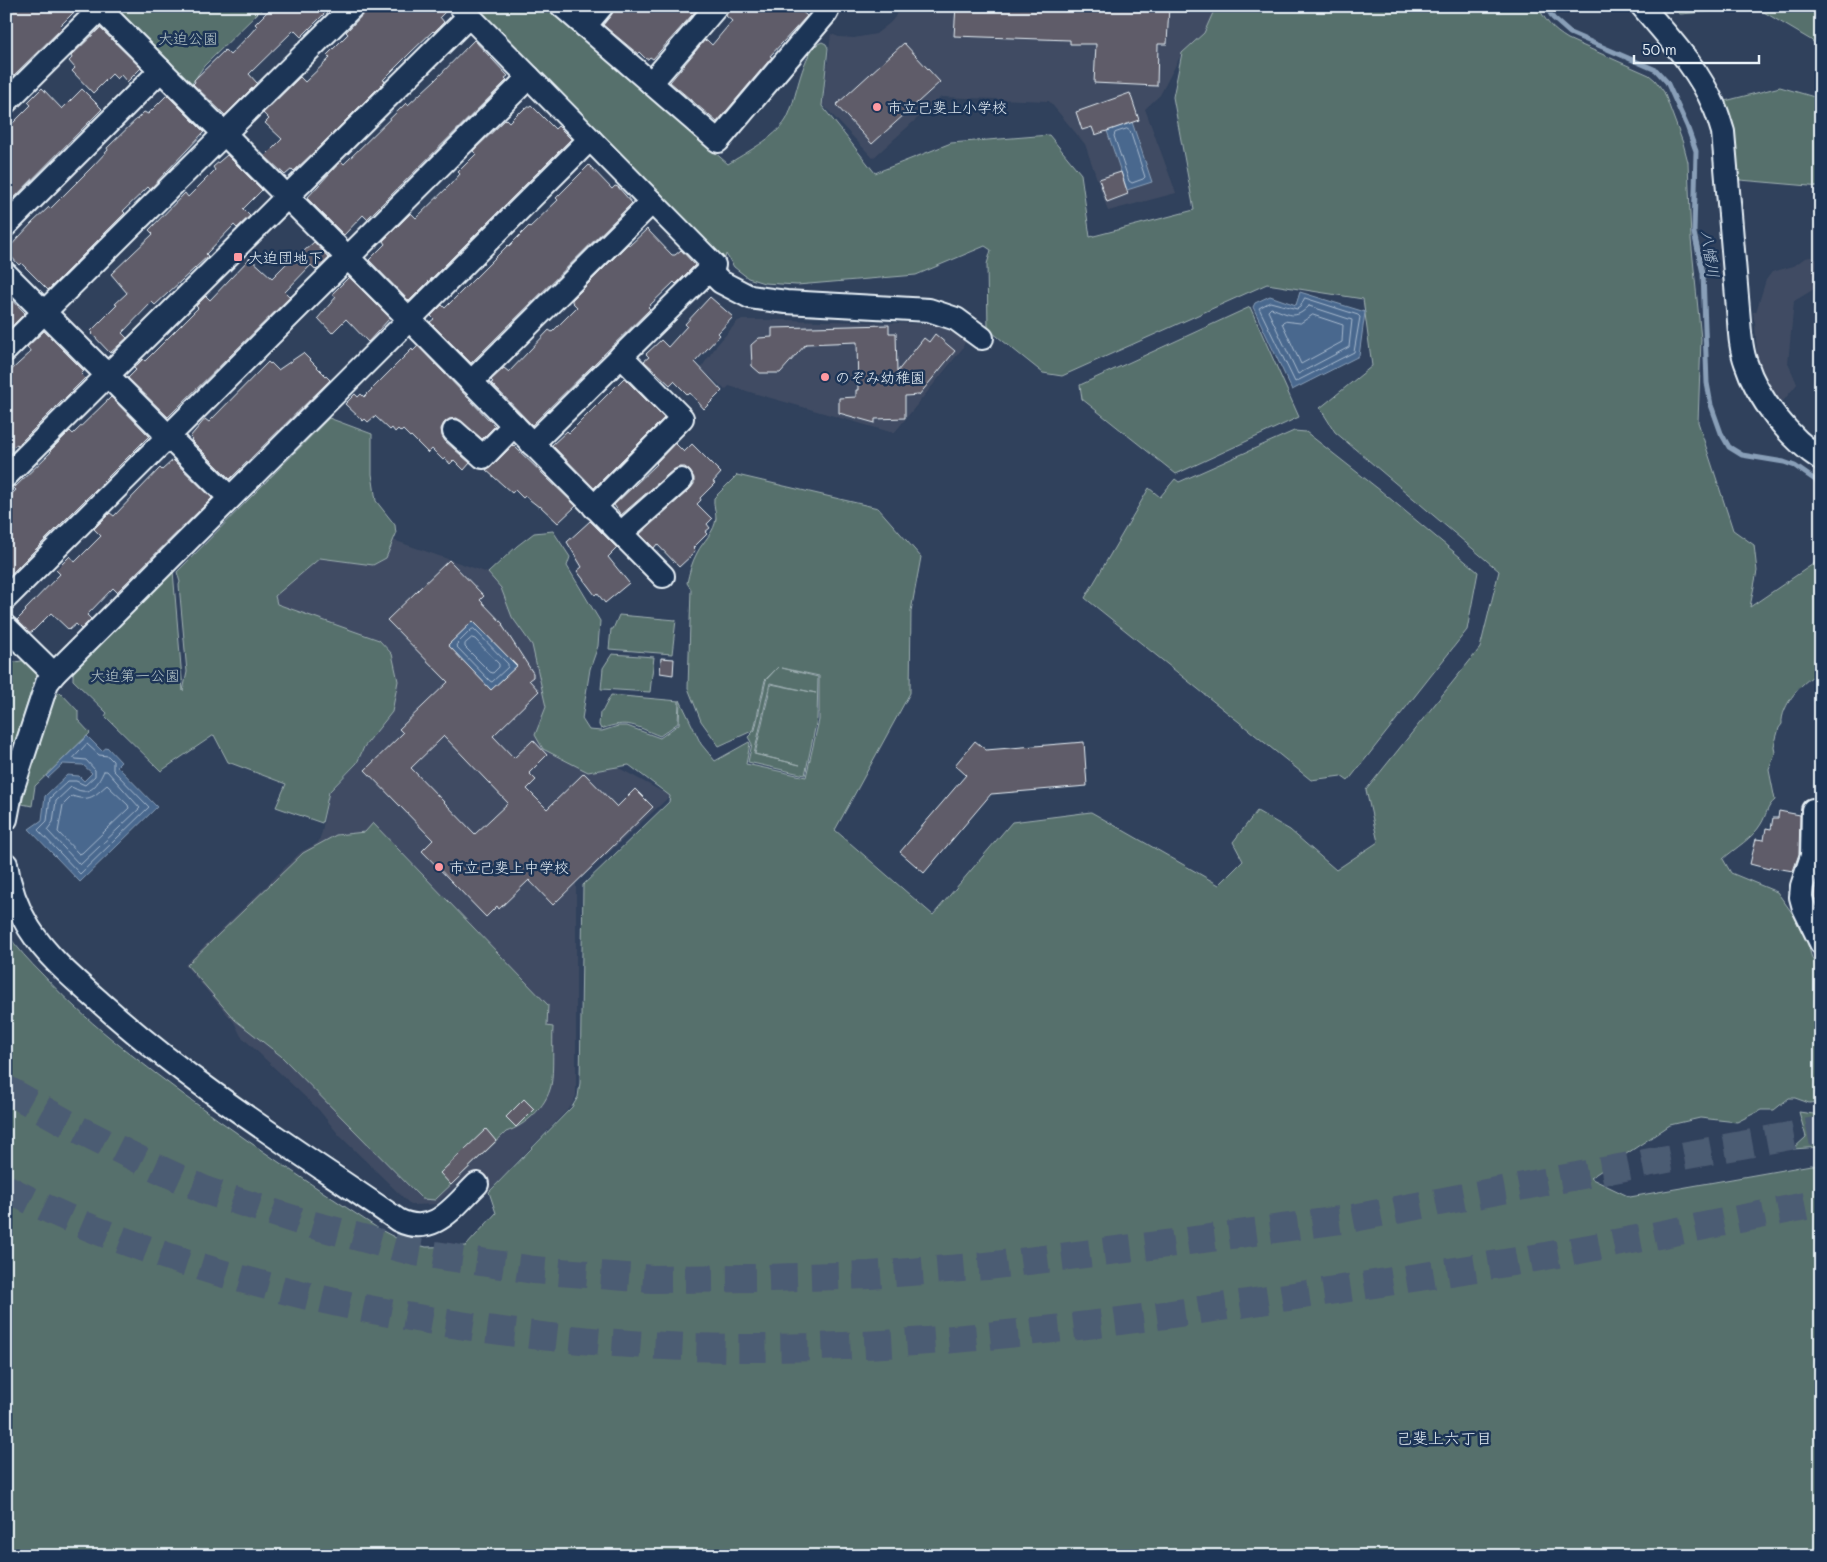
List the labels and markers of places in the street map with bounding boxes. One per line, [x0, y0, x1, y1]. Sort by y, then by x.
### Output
place label: 市立己斐上小学校 [887, 97, 1007, 117]
marker: 市立己斐上小学校 [871, 101, 883, 113]
place label: 大迫団地下 [248, 247, 323, 267]
marker: 大迫団地下 [232, 251, 244, 263]
place label: のぞみ幼稚園 [835, 367, 925, 387]
marker: のぞみ幼稚園 [819, 371, 831, 383]
place label: 市立己斐上中学校 [449, 857, 569, 877]
marker: 市立己斐上中学校 [433, 861, 445, 873]

